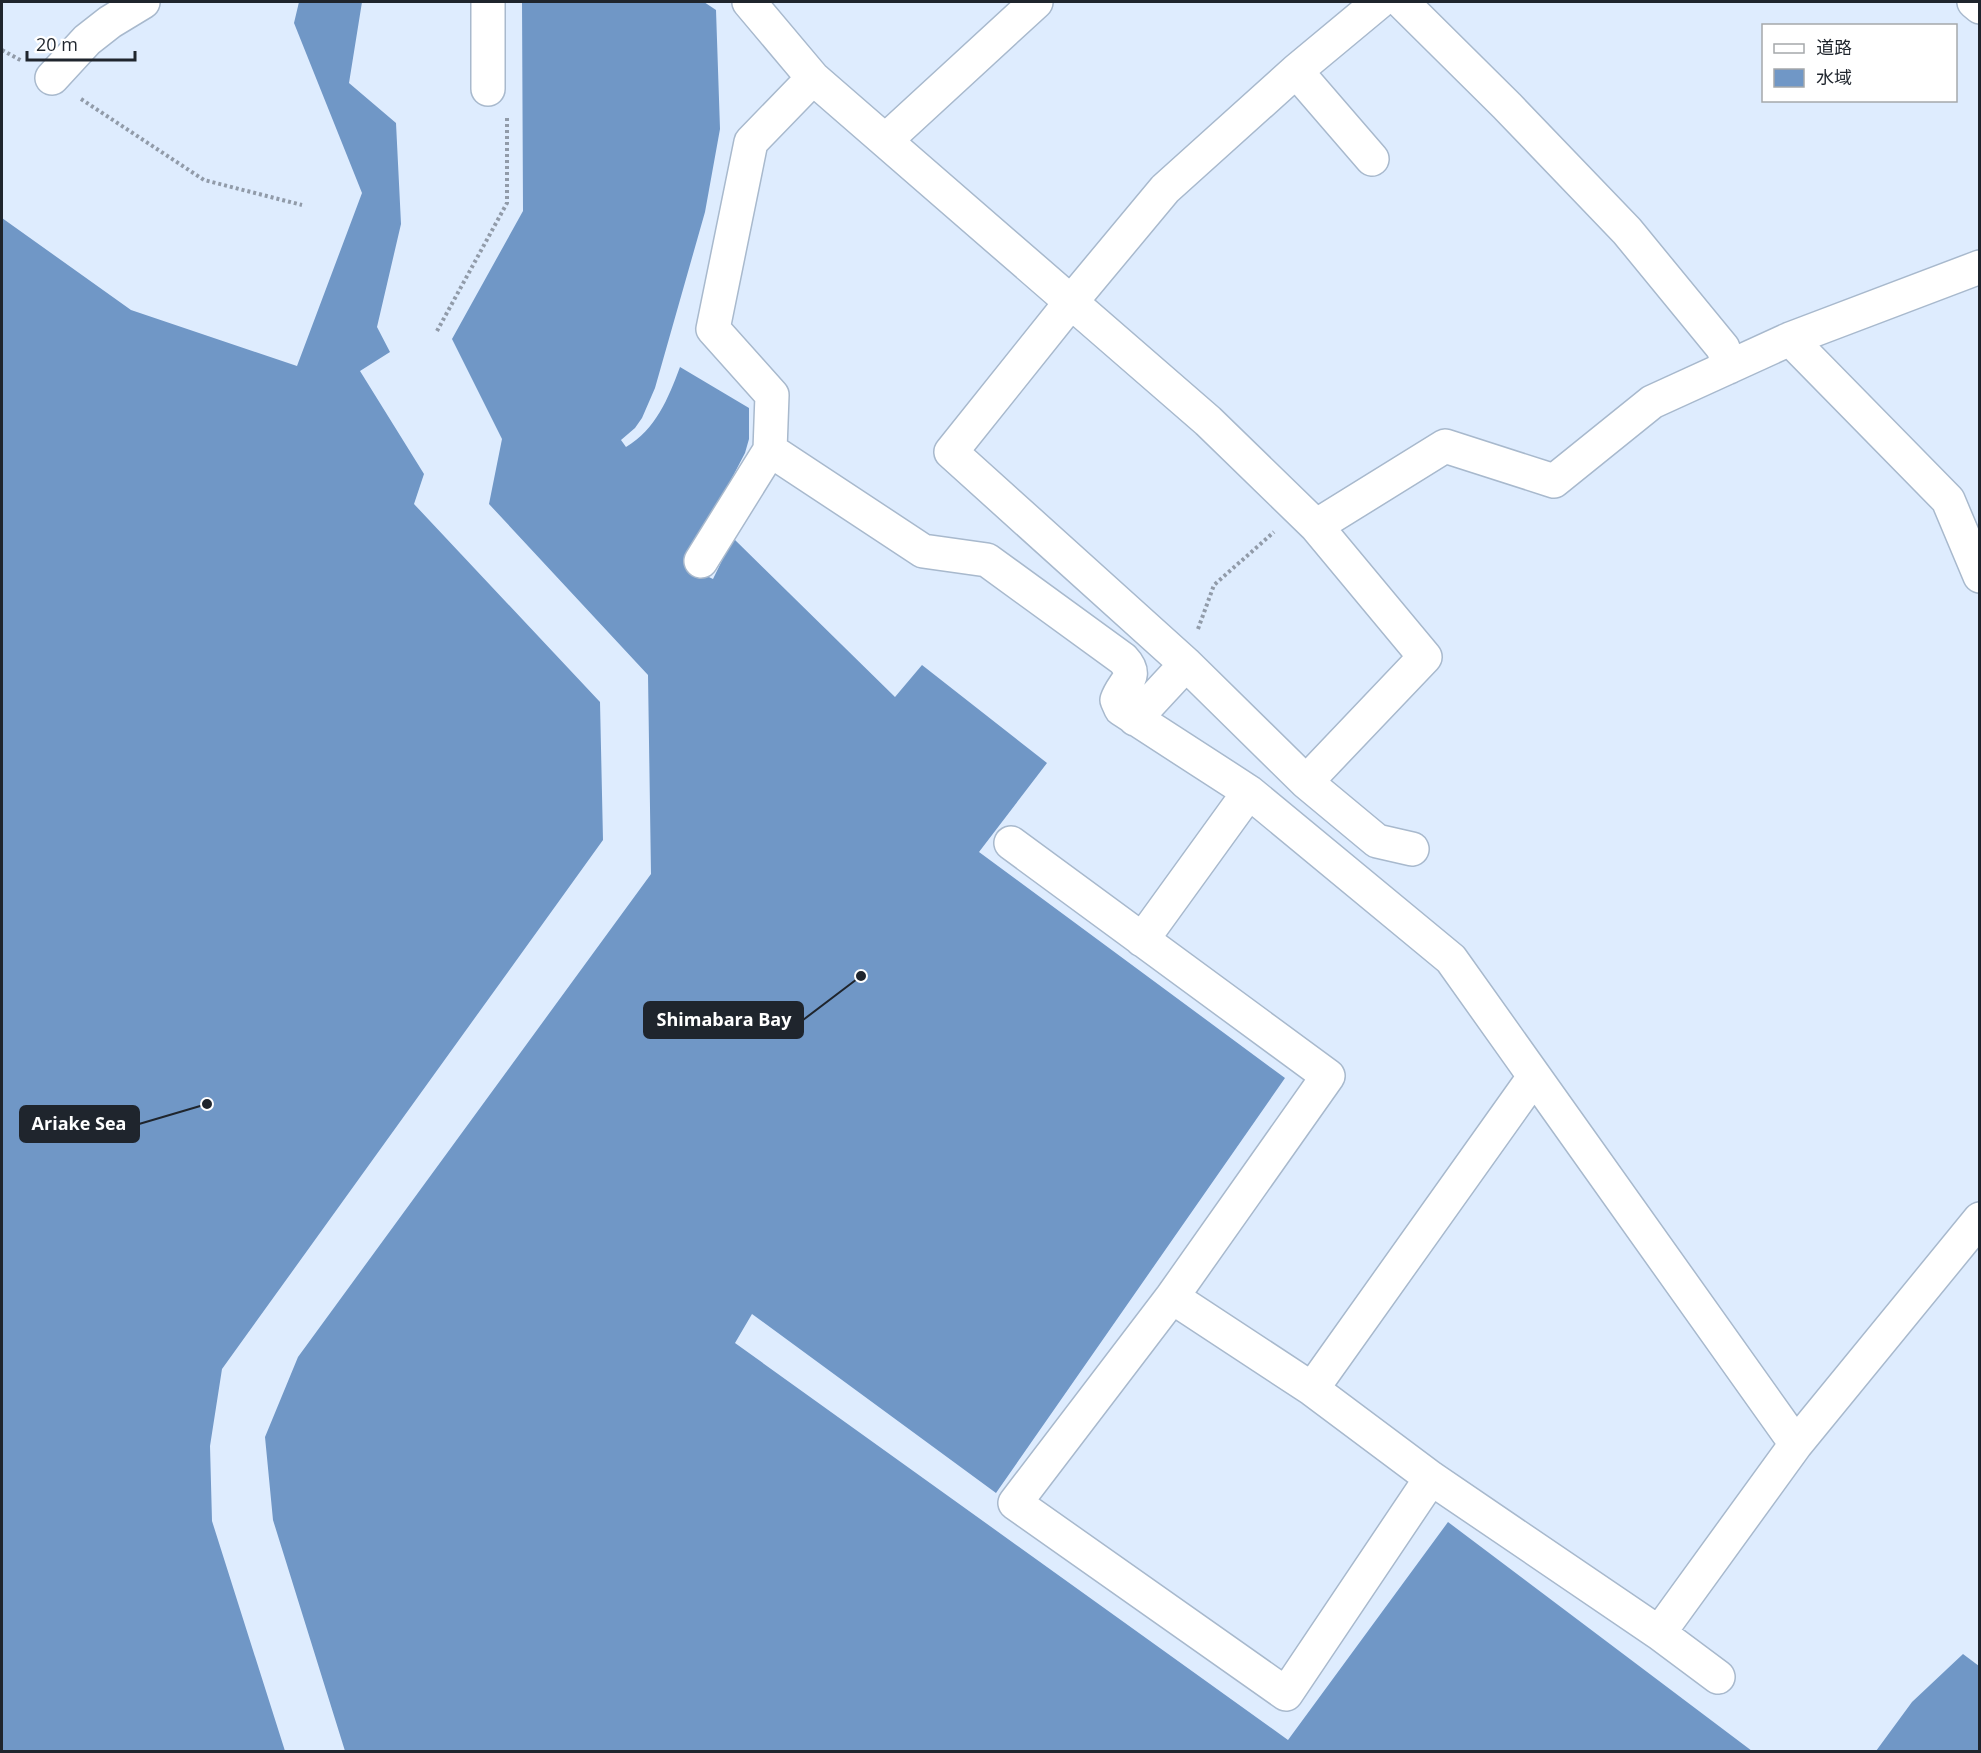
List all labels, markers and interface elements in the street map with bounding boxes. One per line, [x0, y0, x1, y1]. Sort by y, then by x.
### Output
scale bar [27, 24, 135, 62]
legend [1762, 24, 1957, 102]
text: 20 m [36, 32, 78, 56]
text: 道路 [1816, 35, 1852, 59]
text: 水域 [1816, 65, 1852, 89]
callout: Shimabara Bay [644, 1002, 803, 1038]
text: Shimabara Bay [657, 1007, 792, 1031]
callout: Ariake Sea [20, 1106, 139, 1142]
text: Ariake Sea [32, 1111, 126, 1135]

